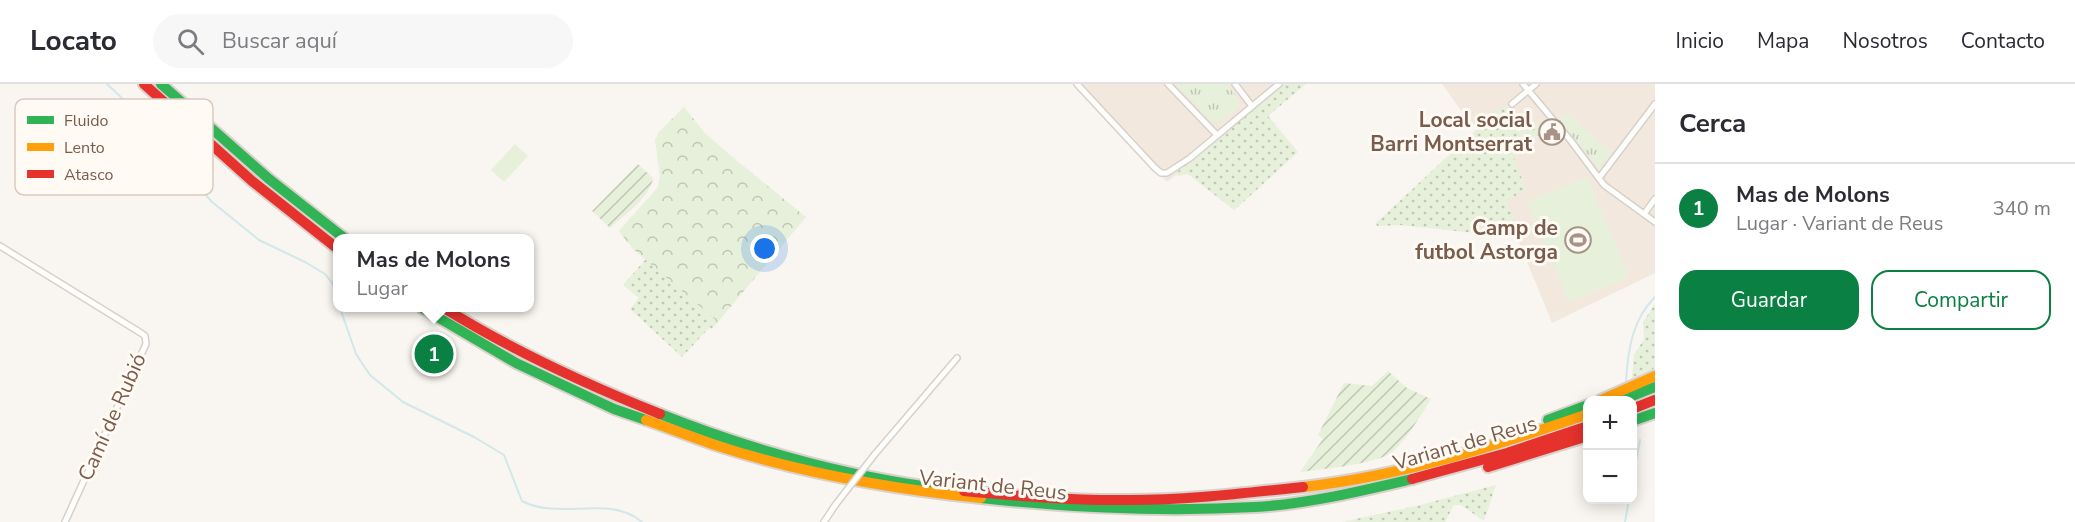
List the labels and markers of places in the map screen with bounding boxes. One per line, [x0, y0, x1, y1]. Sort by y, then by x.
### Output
place label: Local social Barri Montserrat [1370, 106, 1533, 158]
public building icon: Local social Barri Montserrat [1537, 117, 1567, 147]
place label: Camp de futbol Astorga [1415, 214, 1558, 266]
sports icon: Camp de futbol Astorga [1563, 225, 1593, 255]
pin: 1 [414, 332, 454, 376]

